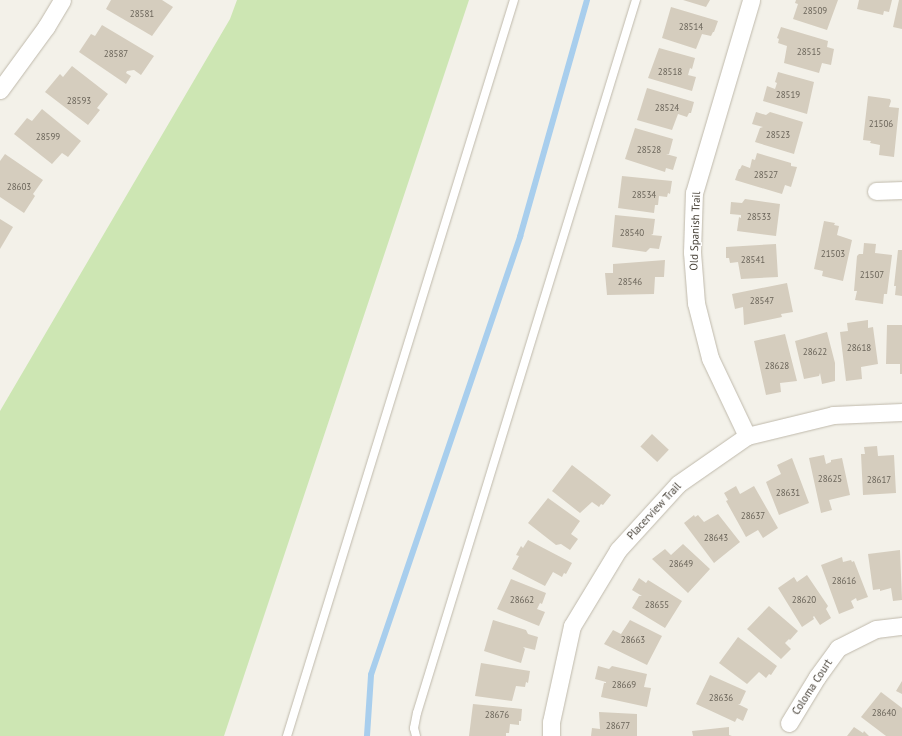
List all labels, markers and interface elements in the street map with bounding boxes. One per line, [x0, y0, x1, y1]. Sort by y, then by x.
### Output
house number: 28509 [803, 6, 827, 16]
house number: 28581 [130, 9, 154, 19]
house number: 28514 [679, 22, 703, 32]
house number: 28515 [797, 47, 821, 57]
house number: 28587 [104, 49, 128, 59]
house number: 28518 [658, 67, 682, 77]
house number: 28519 [776, 90, 800, 100]
house number: 28593 [67, 96, 91, 106]
house number: 28524 [655, 103, 679, 113]
house number: 21506 [869, 119, 893, 129]
house number: 28523 [766, 130, 790, 140]
house number: 28599 [36, 132, 60, 142]
house number: 28528 [637, 145, 661, 155]
house number: 28527 [754, 170, 778, 180]
house number: 28603 [7, 182, 31, 192]
house number: 28534 [632, 190, 656, 200]
street label: Old Spanish Trail [687, 191, 703, 271]
house number: 28533 [747, 212, 771, 222]
house number: 28540 [620, 228, 644, 238]
house number: 21503 [821, 249, 845, 259]
house number: 28541 [741, 255, 765, 265]
house number: 21507 [860, 270, 884, 280]
house number: 28546 [618, 277, 642, 287]
house number: 28547 [750, 296, 774, 306]
house number: 28618 [847, 343, 871, 353]
house number: 28622 [803, 347, 827, 357]
house number: 28628 [765, 361, 789, 371]
house number: 28625 [818, 474, 842, 484]
house number: 28617 [867, 475, 891, 485]
street label: Placerview Trail [624, 479, 684, 543]
house number: 28631 [776, 488, 800, 498]
house number: 28637 [741, 511, 765, 521]
house number: 28643 [704, 533, 728, 543]
house number: 28649 [669, 559, 693, 569]
house number: 28616 [832, 576, 856, 586]
house number: 28662 [510, 595, 534, 605]
house number: 28620 [792, 595, 816, 605]
house number: 28655 [645, 600, 669, 610]
house number: 28663 [621, 635, 645, 645]
street label: Coloma Court [789, 657, 835, 717]
house number: 28669 [612, 680, 636, 690]
house number: 28636 [709, 693, 733, 703]
house number: 28640 [872, 708, 896, 718]
house number: 28676 [485, 710, 509, 720]
house number: 28677 [606, 721, 630, 731]

